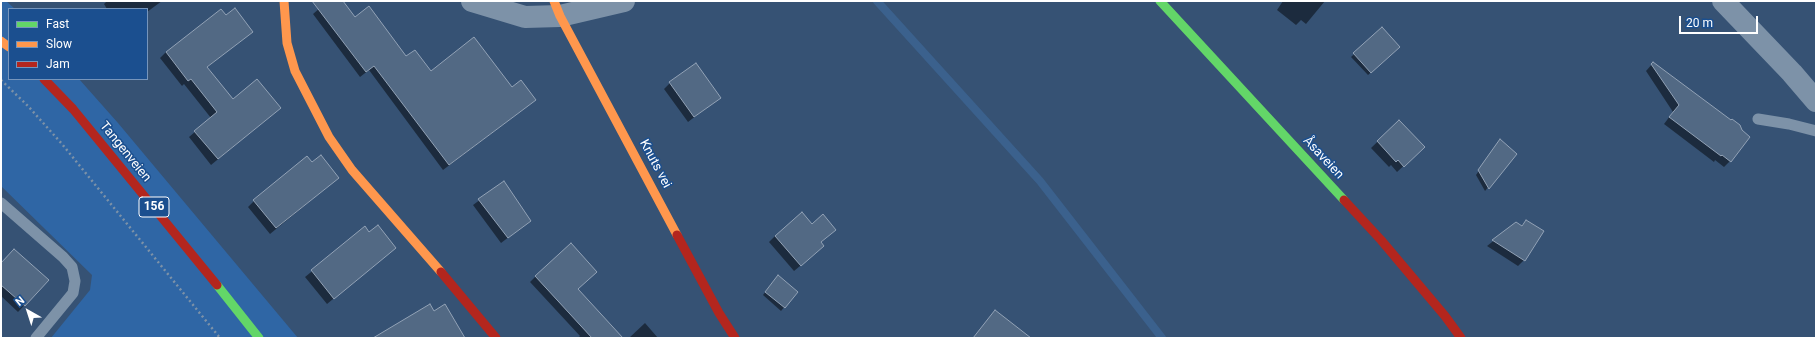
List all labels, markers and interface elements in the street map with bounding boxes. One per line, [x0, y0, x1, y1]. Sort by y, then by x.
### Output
legend [8, 8, 148, 80]
scale bar [1681, 8, 1760, 34]
text: 20 m [1686, 16, 1713, 30]
text: Fast [46, 17, 69, 31]
text: Slow [46, 37, 72, 51]
text: Jam [46, 57, 70, 71]
street label: Tangenveien [96, 119, 154, 185]
street label: Åsaveien [1299, 133, 1347, 183]
street label: Knuts vei [636, 137, 674, 191]
road number: 156 [139, 197, 169, 217]
north arrow [8, 291, 48, 331]
text: N [13, 294, 27, 309]

